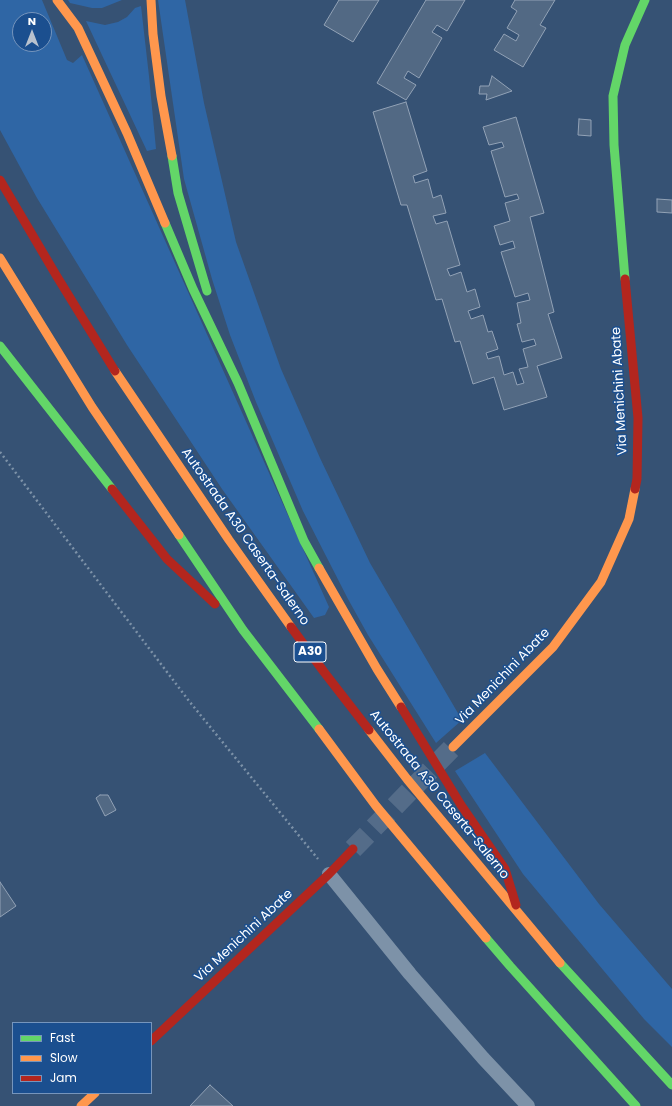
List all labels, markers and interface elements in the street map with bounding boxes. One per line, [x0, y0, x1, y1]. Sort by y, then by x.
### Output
north arrow [12, 12, 52, 52]
text: N [28, 13, 36, 29]
street label: Via Menichini Abate [609, 326, 631, 456]
street label: Autostrada A30 Caserta-Salerno [178, 445, 312, 629]
street label: Via Menichini Abate [453, 625, 553, 729]
road number: A30 [294, 642, 326, 662]
street label: Autostrada A30 Caserta-Salerno [366, 707, 512, 883]
street label: Via Menichini Abate [192, 886, 296, 986]
legend [12, 1022, 152, 1094]
text: Fast [50, 1029, 75, 1046]
text: Slow [50, 1049, 78, 1066]
text: Jam [50, 1069, 77, 1086]

